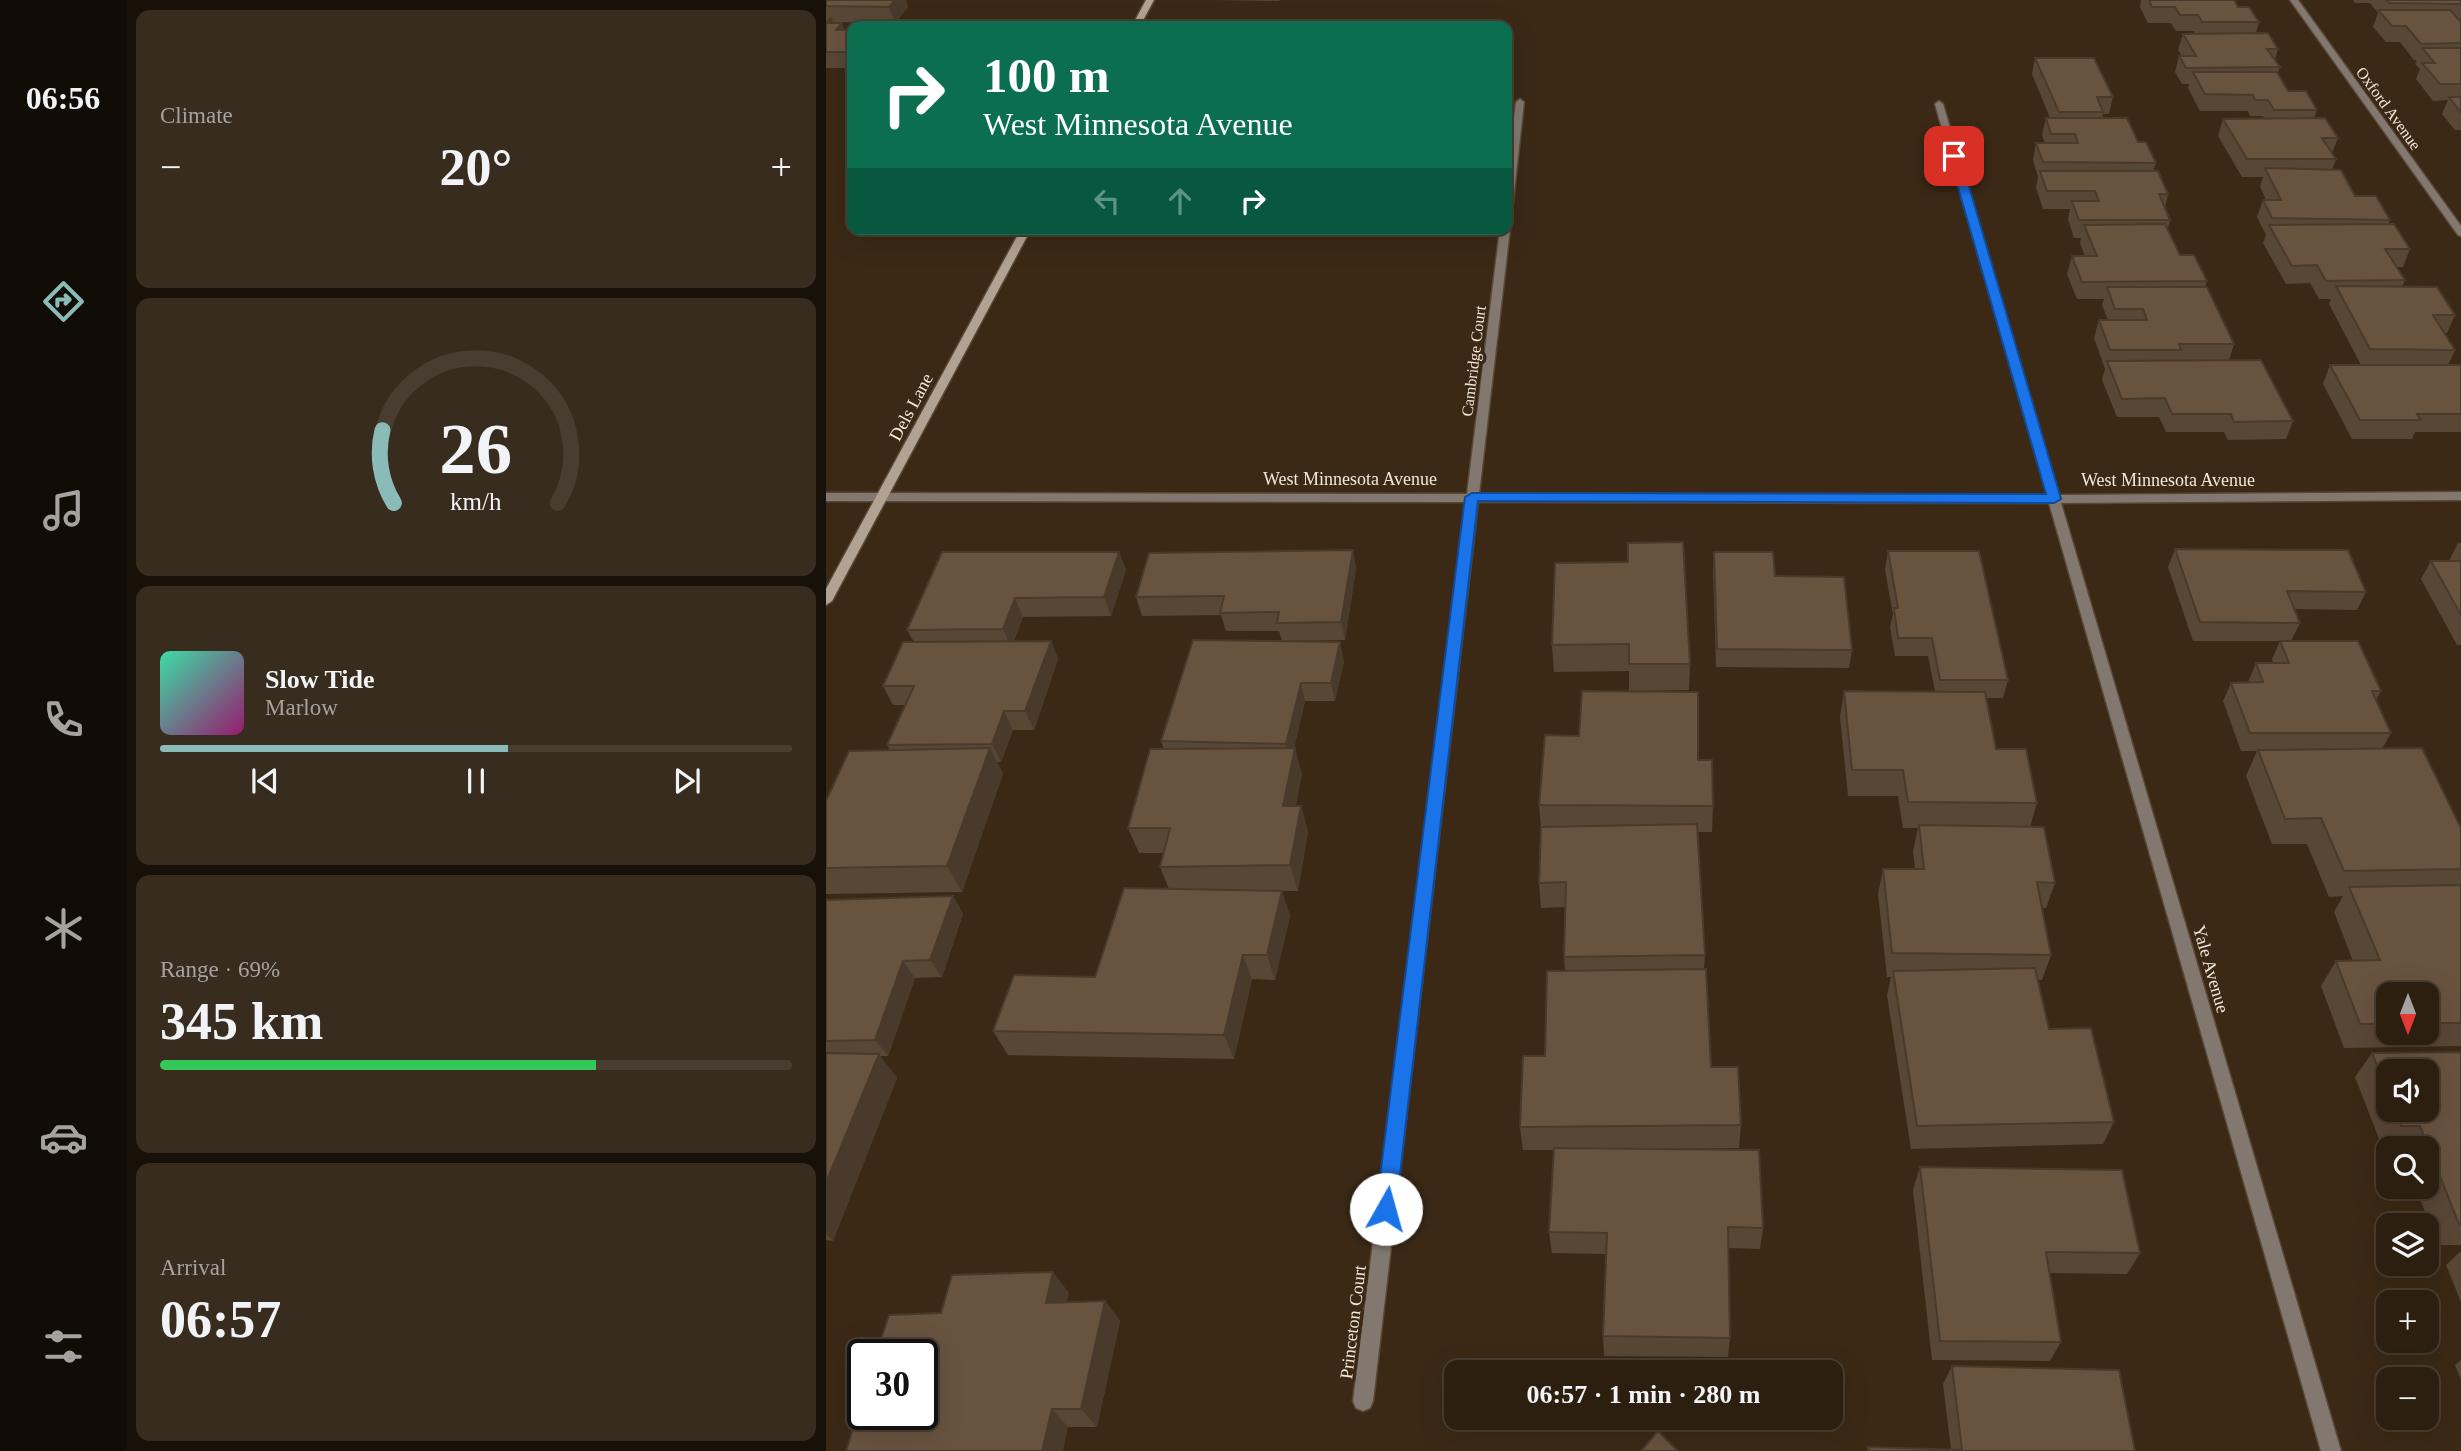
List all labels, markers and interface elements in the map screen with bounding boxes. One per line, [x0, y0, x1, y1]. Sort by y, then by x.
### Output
text: 100 m [983, 48, 1110, 103]
icon: right [868, 49, 959, 140]
street label: Oxford Avenue [2353, 64, 2424, 153]
text: 06:56 [26, 80, 100, 116]
text: Climate [160, 103, 233, 128]
text: West Minnesota Avenue [983, 106, 1293, 142]
pin [1924, 126, 1984, 186]
icon: arrive [1935, 137, 1973, 175]
text: 20° [440, 139, 512, 196]
text: − [160, 146, 181, 188]
text: + [771, 146, 792, 188]
icon: left [1088, 182, 1126, 220]
icon: ahead [1161, 182, 1199, 220]
icon: right [1234, 182, 1272, 220]
icon: directions [39, 277, 88, 326]
street label: Cambridge Court [1458, 304, 1490, 418]
street label: Dels Lane [885, 370, 937, 444]
text: 26 [440, 409, 512, 490]
street label: West Minnesota Avenue [1263, 469, 1437, 489]
street label: West Minnesota Avenue [2081, 470, 2255, 490]
icon: music [39, 486, 88, 535]
text: km/h [450, 488, 502, 515]
text: Slow Tide [265, 665, 375, 694]
icon: phone [39, 695, 88, 744]
text: Marlow [265, 695, 338, 720]
icon: previous [246, 762, 284, 800]
icon: pause [457, 762, 495, 800]
icon: next [668, 762, 706, 800]
icon: climate [39, 904, 88, 953]
street label: Yale Avenue [2189, 923, 2233, 1015]
text: Range · 69% [160, 957, 280, 982]
north arrow [2376, 982, 2440, 1045]
map controls [2376, 982, 2439, 1430]
text: 345 km [160, 993, 323, 1050]
button: sound [2376, 1059, 2439, 1122]
icon: car [39, 1113, 88, 1162]
button: search [2376, 1136, 2439, 1199]
position arrow [1349, 1172, 1423, 1246]
button: layers [2376, 1213, 2439, 1276]
text: Arrival [160, 1255, 226, 1280]
street label: Princeton Court [1336, 1264, 1370, 1380]
button: + [2376, 1290, 2439, 1353]
text: 06:57 [160, 1291, 281, 1348]
icon: filters [39, 1322, 88, 1371]
speed limit sign: 30 [847, 1339, 938, 1430]
button: − [2376, 1367, 2439, 1430]
text: 06:57 · 1 min · 280 m [1527, 1380, 1761, 1409]

